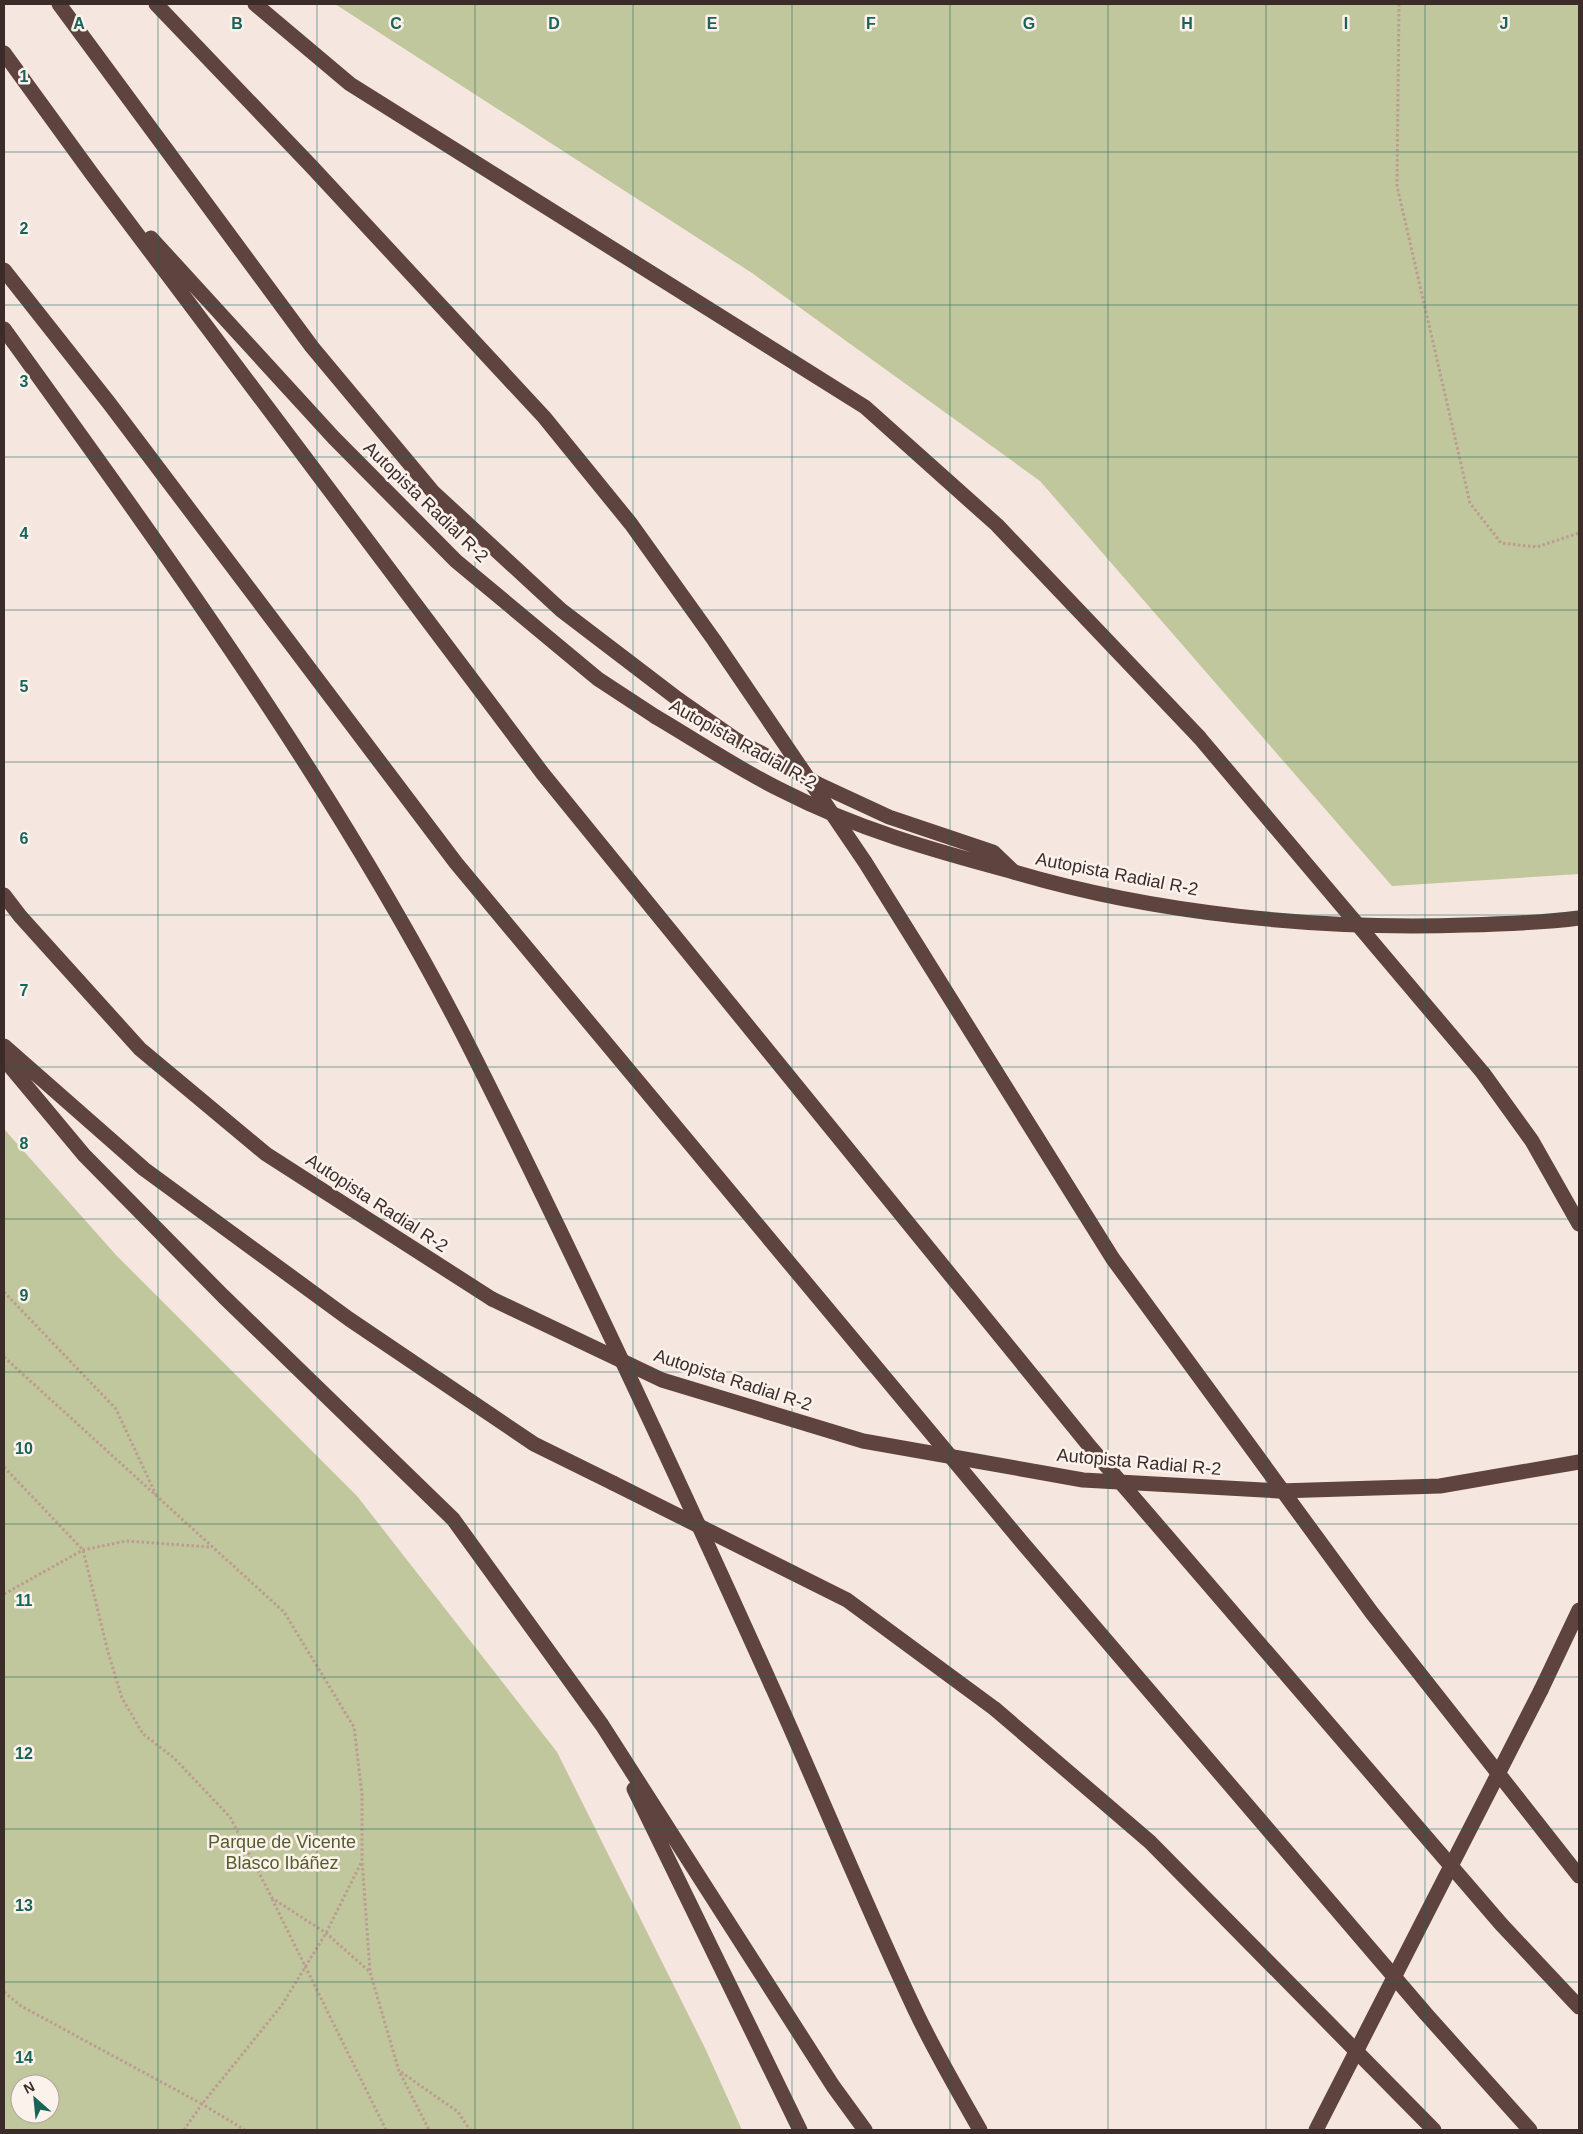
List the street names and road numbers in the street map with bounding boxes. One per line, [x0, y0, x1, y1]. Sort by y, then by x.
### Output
street label: Autopista Radial R-2 [360, 437, 492, 567]
street label: Autopista Radial R-2 [666, 695, 820, 793]
street label: Autopista Radial R-2 [1034, 848, 1200, 900]
street label: Autopista Radial R-2 [302, 1150, 452, 1256]
street label: Autopista Radial R-2 [651, 1345, 815, 1415]
street label: Autopista Radial R-2 [1056, 1445, 1222, 1479]

